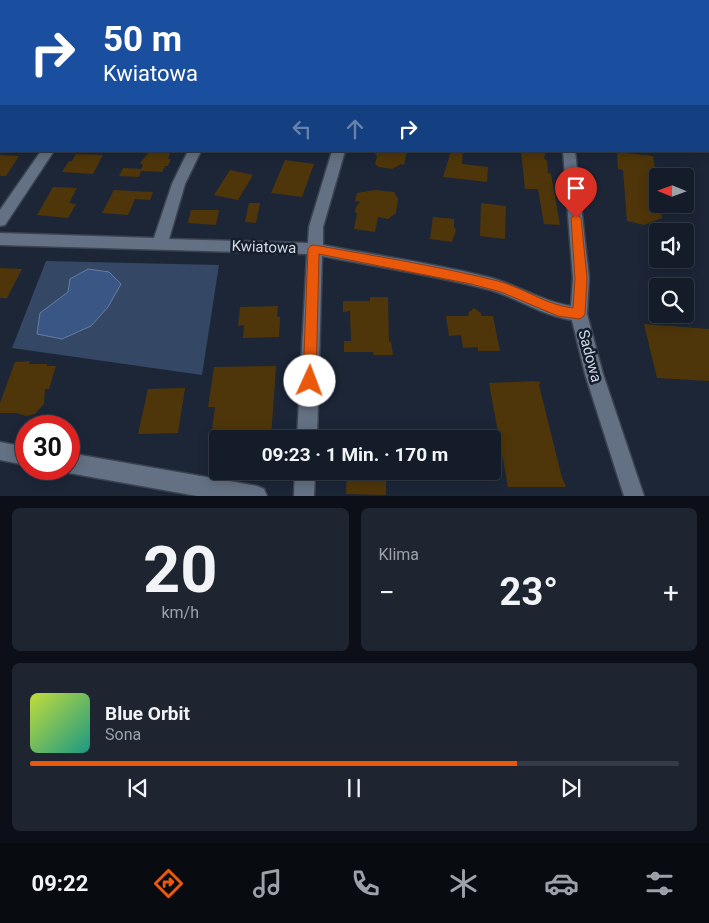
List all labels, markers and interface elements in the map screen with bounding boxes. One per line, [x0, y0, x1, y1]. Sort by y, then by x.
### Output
text: 50 m [103, 19, 182, 60]
icon: right [20, 20, 85, 85]
text: Kwiatowa [103, 61, 198, 86]
icon: left [288, 115, 316, 143]
icon: ahead [341, 115, 369, 143]
icon: right [394, 115, 422, 143]
pin [555, 167, 597, 218]
north arrow [649, 168, 694, 212]
map controls [649, 168, 694, 323]
icon: arrive [562, 174, 590, 202]
button: sound [649, 223, 694, 268]
street label: Kwiatowa [231, 237, 297, 257]
button: search [649, 278, 694, 323]
street label: Sadowa [574, 328, 606, 384]
position arrow [283, 354, 335, 406]
speed limit sign: 30 [15, 415, 80, 480]
text: 09:23 · 1 Min. · 170 m [262, 443, 448, 466]
text: 20 [143, 532, 218, 608]
text: Klima [379, 545, 419, 564]
text: 23° [500, 570, 558, 614]
text: − [379, 576, 395, 609]
text: + [663, 576, 679, 609]
text: km/h [161, 603, 199, 622]
text: Blue Orbit [105, 702, 190, 725]
text: Sona [105, 725, 141, 744]
icon: previous [124, 774, 152, 802]
icon: pause [340, 774, 368, 802]
icon: next [557, 774, 585, 802]
icon: directions [151, 866, 186, 901]
icon: music [250, 866, 285, 901]
icon: phone [348, 866, 383, 901]
icon: climate [446, 866, 481, 901]
icon: car [544, 866, 579, 901]
icon: filters [642, 866, 677, 901]
text: 09:22 [32, 871, 88, 896]

